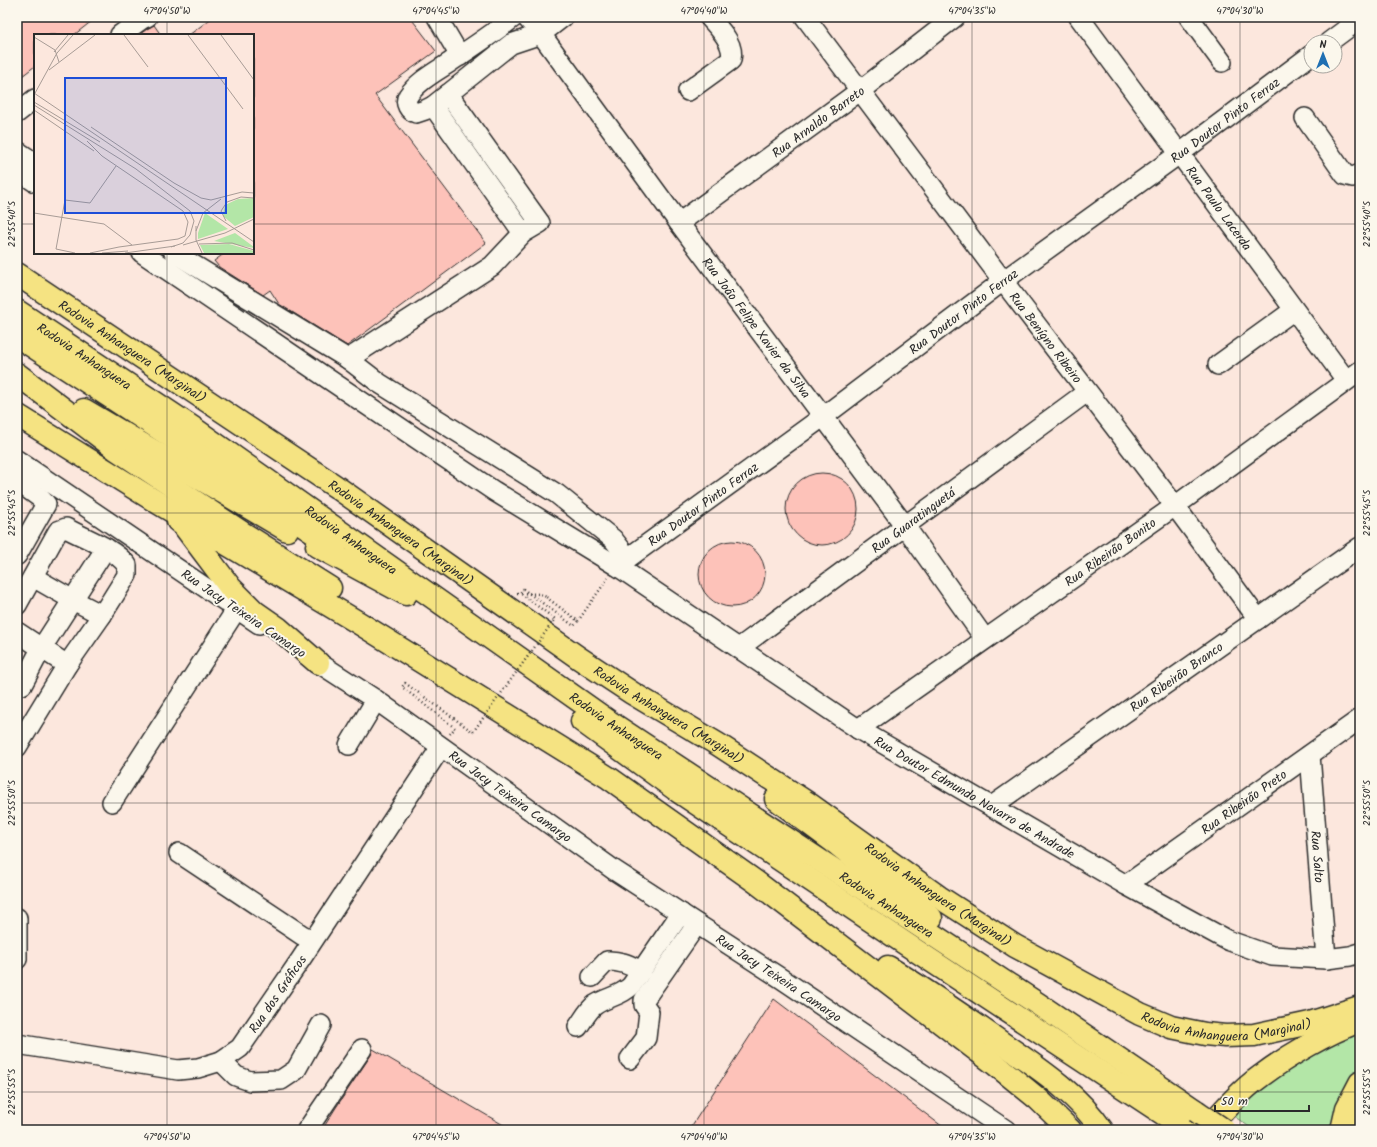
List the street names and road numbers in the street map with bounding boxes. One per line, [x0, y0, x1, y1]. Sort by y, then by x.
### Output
street label: Rua Doutor Pinto Ferraz [1166, 73, 1285, 169]
street label: Rua Arnaldo Barreto [768, 81, 870, 164]
street label: Rua Paulo Lacerda [1180, 162, 1257, 256]
street label: Rua João Felipe Xavier da Silva [696, 253, 815, 403]
street label: Rua Doutor Pinto Ferraz [905, 264, 1024, 361]
street label: Rua Benígno Ribeiro [1003, 288, 1087, 389]
street label: Rodovia Anhanguera (Marginal) [56, 296, 208, 406]
street label: Rodovia Anhanguera [35, 319, 135, 393]
street label: Rua Doutor Pinto Ferraz [644, 457, 764, 552]
street label: Rodovia Anhanguera (Marginal) [325, 476, 477, 588]
street label: Rua Guaratinguetá [867, 482, 962, 559]
street label: Rodovia Anhanguera [303, 502, 401, 578]
street label: Rua Ribeirão Bonito [1060, 513, 1161, 593]
street label: Rua Jacy Teixeira Camargo [176, 564, 310, 664]
street label: Rua Ribeirão Branco [1126, 637, 1228, 718]
street label: Rodovia Anhanguera (Marginal) [591, 661, 747, 767]
street label: Rodovia Anhanguera [567, 689, 667, 763]
street label: Rua Doutor Edmundo Navarro de Andrade [870, 731, 1079, 865]
street label: Rua Jacy Teixeira Camargo [444, 746, 576, 849]
street label: Rua Ribeirão Preto [1197, 765, 1292, 841]
street label: Rua Salto [1304, 830, 1329, 884]
street label: Rodovia Anhanguera (Marginal) [862, 839, 1014, 949]
street label: Rodovia Anhanguera [837, 868, 937, 940]
street label: Rua Jacy Teixeira Camargo [711, 930, 845, 1028]
street label: Rua dos Gráficos [244, 951, 313, 1038]
street label: Rodovia Anhanguera (Marginal) [1138, 1007, 1314, 1048]

